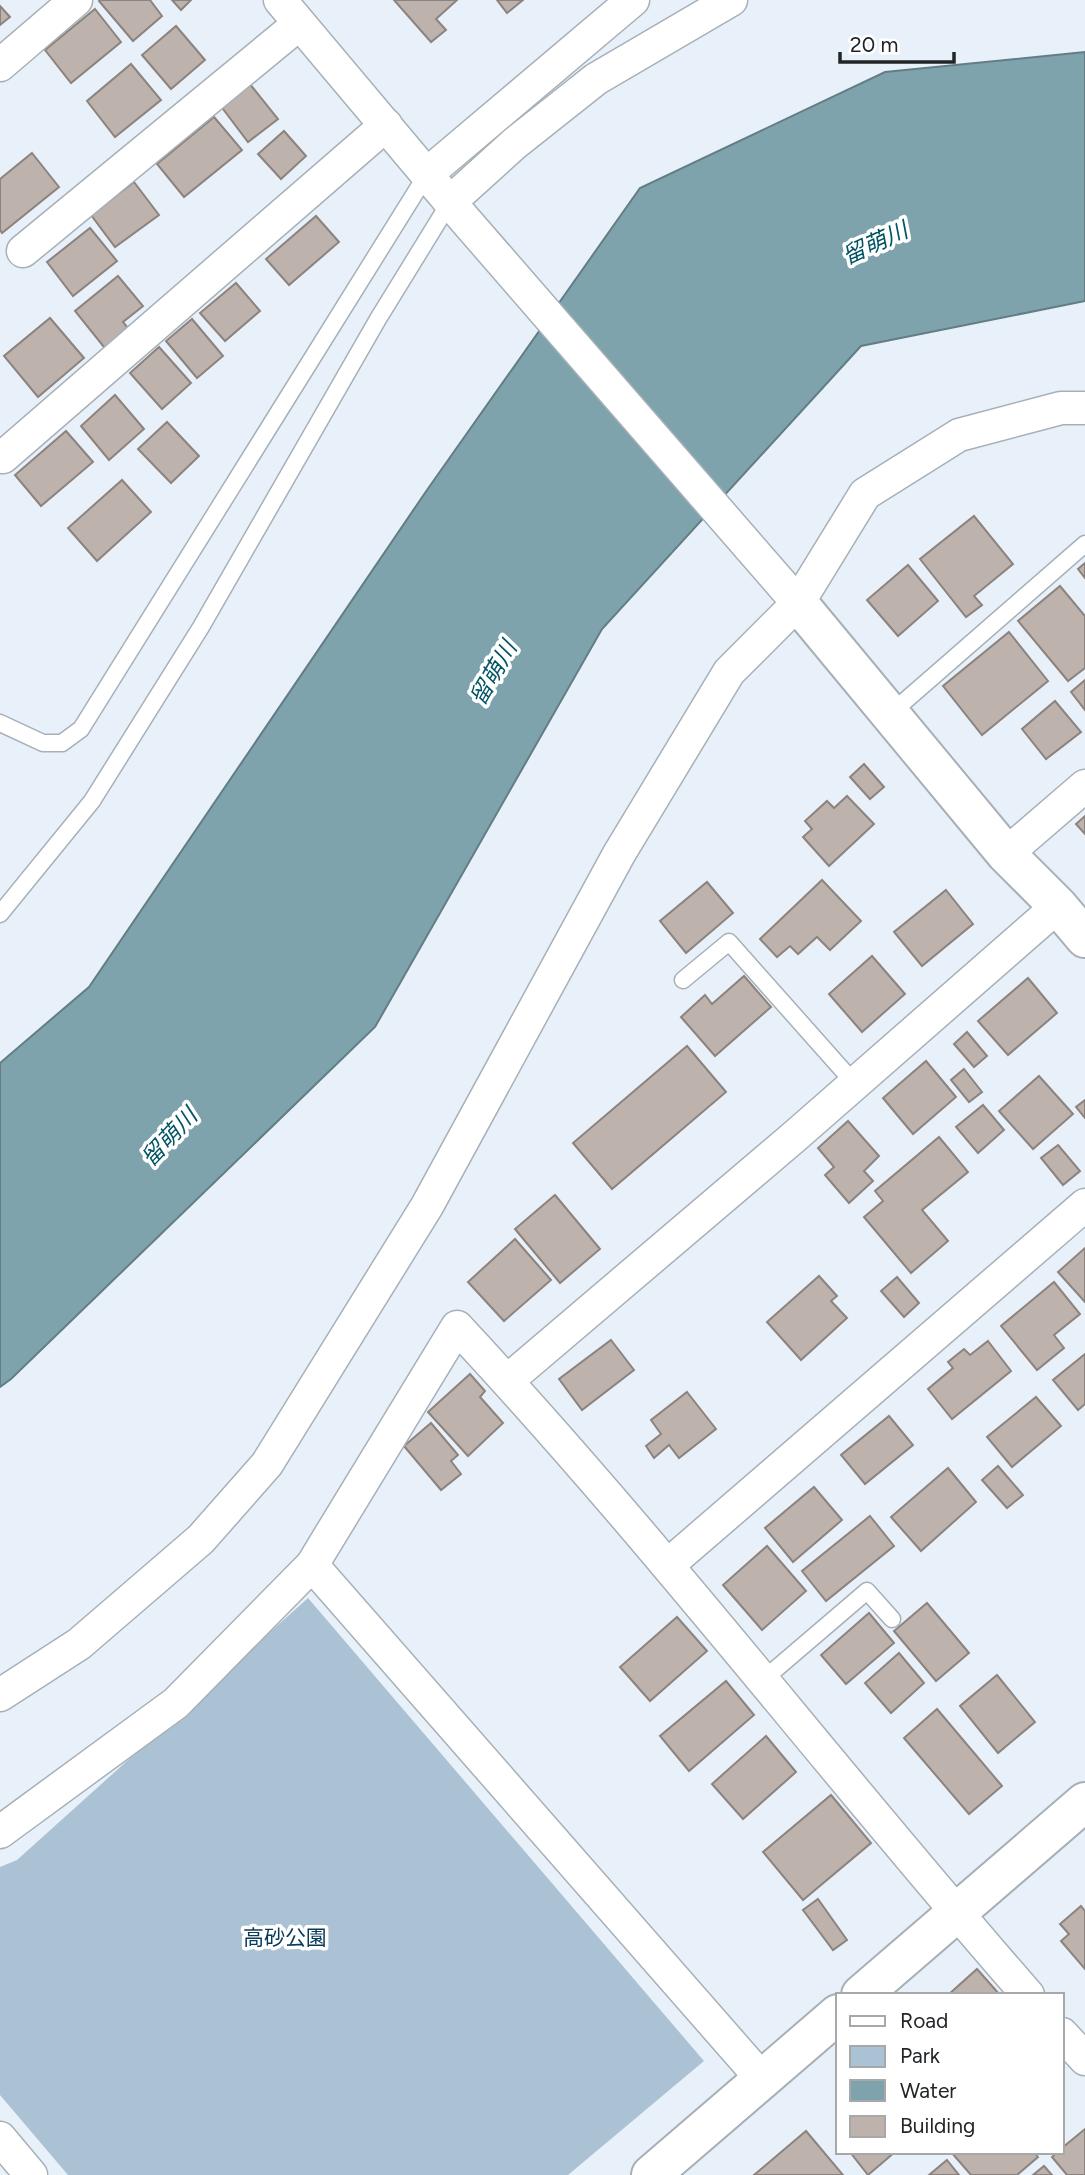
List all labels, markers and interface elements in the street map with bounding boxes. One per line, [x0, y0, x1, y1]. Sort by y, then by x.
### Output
scale bar [840, 21, 954, 65]
text: 20 m [850, 32, 898, 57]
water label: 留萌川 [838, 214, 915, 270]
water label: 留萌川 [464, 634, 524, 710]
water label: 留萌川 [135, 1100, 205, 1172]
park label: 高砂公園 [243, 1925, 327, 1950]
legend [836, 1993, 1064, 2154]
text: Road [900, 2008, 948, 2033]
text: Park [900, 2043, 941, 2068]
text: Water [900, 2078, 956, 2103]
text: Building [900, 2113, 975, 2138]

